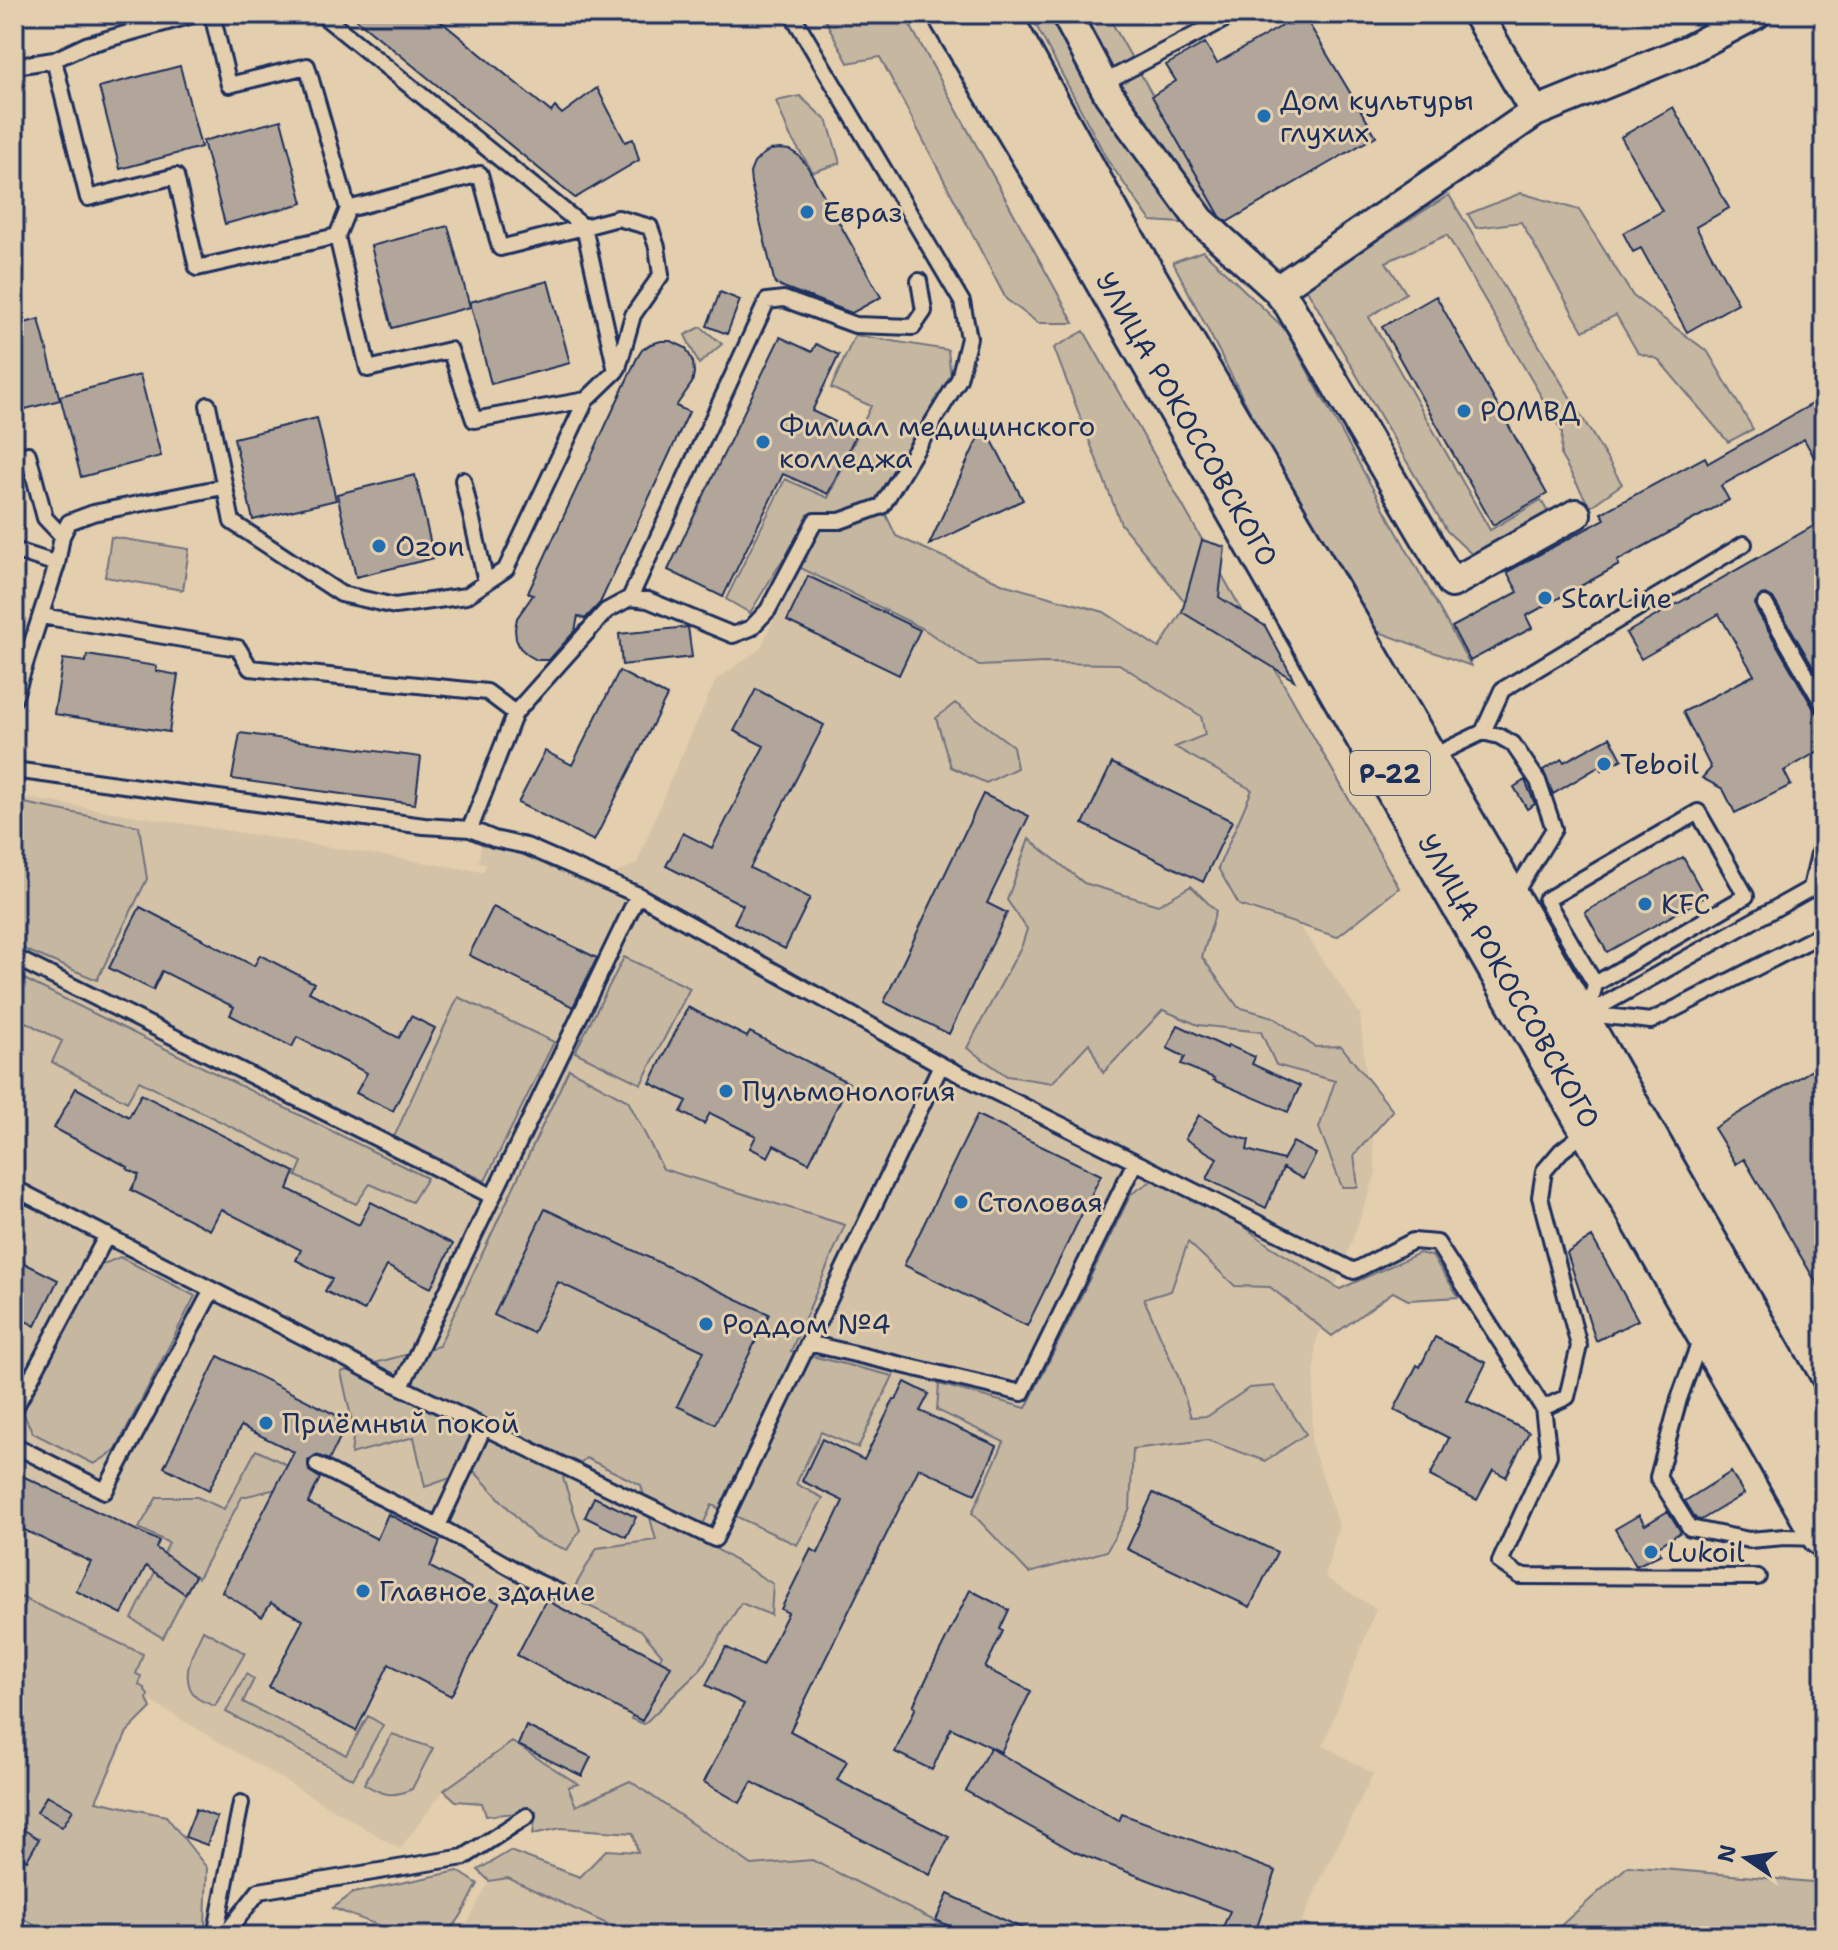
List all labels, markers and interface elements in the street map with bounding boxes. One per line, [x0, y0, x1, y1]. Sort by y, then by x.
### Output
place label: Дом культуры глухих [1280, 81, 1474, 151]
marker: Дом культуры глухих [1255, 107, 1273, 125]
place label: Евраз [823, 193, 902, 231]
marker: Евраз [798, 203, 816, 221]
street label: УЛИЦА РОКОССОВСКОГО [1087, 265, 1287, 573]
place label: РОМВД [1480, 392, 1580, 430]
marker: РОМВД [1455, 402, 1473, 420]
place label: Филиал медицинского колледжа [779, 407, 1095, 477]
marker: Филиал медицинского колледжа [754, 433, 772, 451]
place label: Ozon [395, 527, 465, 565]
marker: Ozon [370, 537, 388, 555]
place label: StarLine [1561, 579, 1672, 617]
marker: StarLine [1536, 589, 1554, 607]
place label: Teboil [1620, 745, 1699, 783]
road number: Р-22 [1350, 751, 1430, 795]
marker: Teboil [1595, 755, 1613, 773]
street label: УЛИЦА РОКОССОВСКОГО [1409, 827, 1609, 1135]
place label: KFC [1661, 885, 1711, 923]
marker: KFC [1636, 895, 1654, 913]
place label: Пульмонология [742, 1072, 956, 1110]
marker: Пульмонология [717, 1082, 735, 1100]
place label: Столовая [977, 1183, 1103, 1221]
marker: Столовая [952, 1193, 970, 1211]
place label: Роддом №4 [722, 1305, 891, 1343]
marker: Роддом №4 [697, 1315, 715, 1333]
place label: Приёмный покой [282, 1404, 519, 1442]
marker: Приёмный покой [257, 1414, 275, 1432]
place label: Lukoil [1667, 1533, 1745, 1571]
marker: Lukoil [1642, 1543, 1660, 1561]
place label: Главное здание [379, 1572, 596, 1610]
marker: Главное здание [354, 1582, 372, 1600]
north arrow [1706, 1818, 1786, 1898]
text: N [1711, 1842, 1743, 1865]

